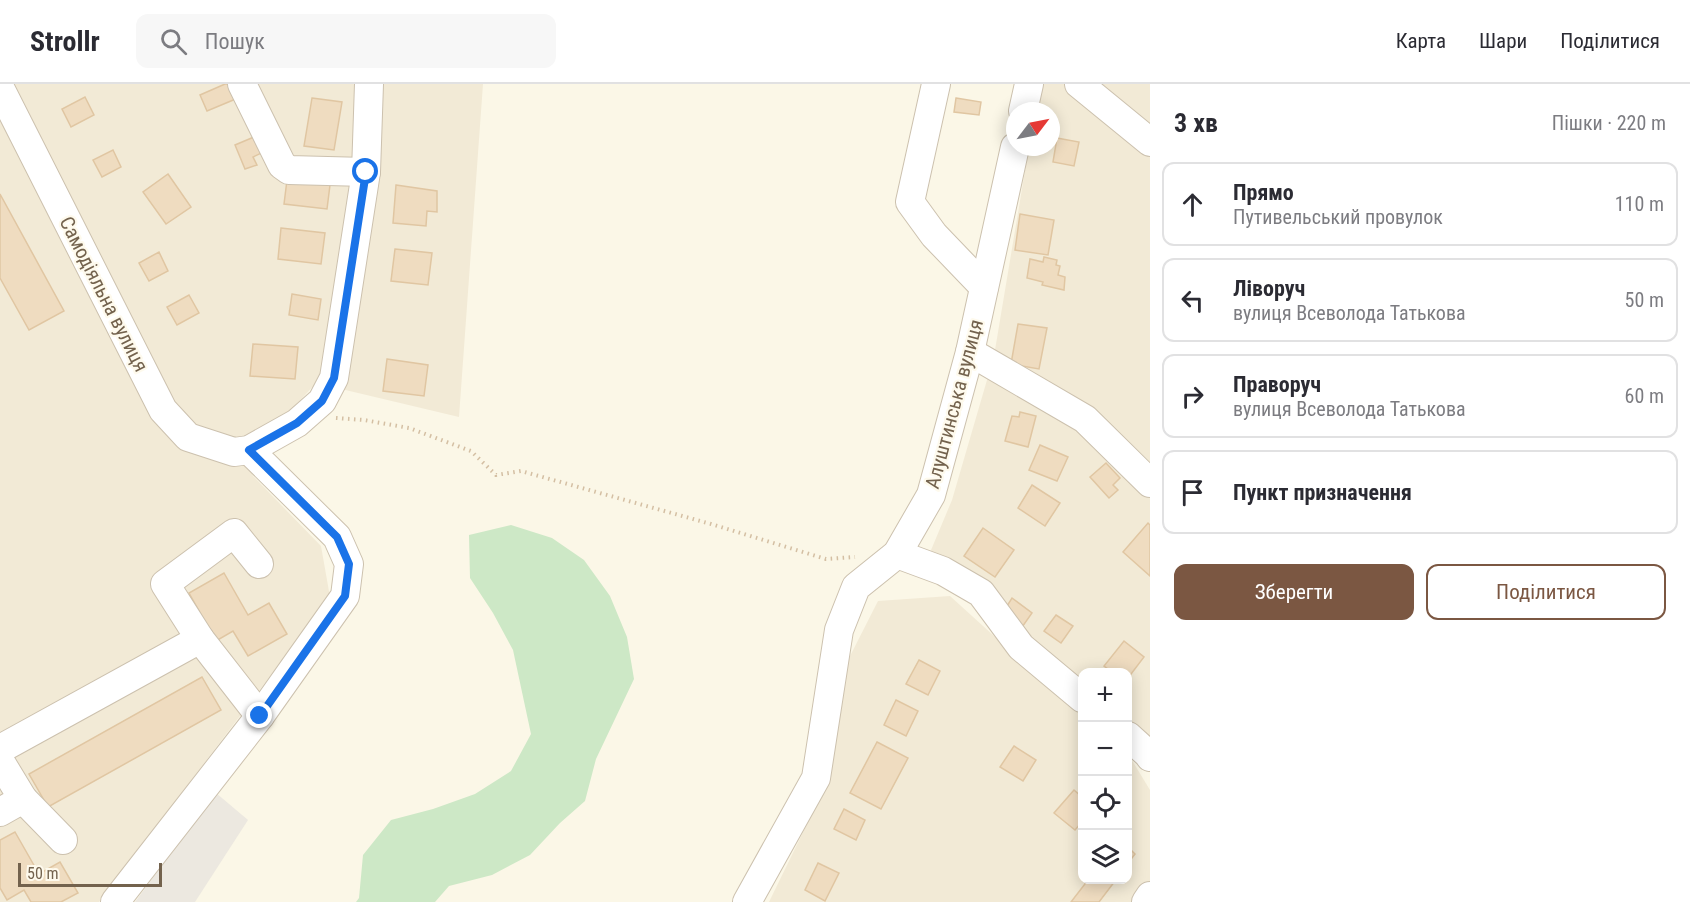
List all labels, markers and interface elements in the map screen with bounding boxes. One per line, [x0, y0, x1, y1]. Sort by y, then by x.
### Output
search box [136, 14, 556, 68]
text: Strollr [30, 25, 100, 58]
icon: search [157, 25, 190, 58]
text: Пошук [205, 29, 265, 54]
text: Карта [1396, 29, 1446, 53]
text: Шари [1479, 29, 1527, 53]
text: Поділитися [1560, 29, 1660, 53]
north arrow [1006, 102, 1060, 156]
text: 3 хв [1174, 108, 1218, 138]
text: Пішки · 220 m [1552, 111, 1666, 135]
route start [352, 158, 378, 184]
text: Прямо [1233, 180, 1294, 205]
icon: ahead [1176, 188, 1209, 221]
text: 110 m [1615, 192, 1664, 216]
text: Путивельський провулок [1233, 205, 1443, 229]
street label: Самодіяльна вулиця [55, 212, 153, 376]
text: Ліворуч [1233, 276, 1305, 301]
icon: left [1176, 284, 1209, 317]
text: 50 m [1625, 288, 1664, 312]
text: вулиця Всеволода Татькова [1233, 301, 1466, 325]
street label: Алуштинська вулиця [920, 317, 988, 491]
text: Праворуч [1233, 372, 1321, 397]
icon: right [1176, 380, 1209, 413]
text: 60 m [1625, 384, 1664, 408]
text: вулиця Всеволода Татькова [1233, 397, 1466, 421]
icon: arrive [1176, 476, 1209, 509]
text: Пункт призначення [1233, 480, 1412, 505]
button: Зберегти [1174, 564, 1414, 620]
button: Поділитися [1426, 564, 1666, 620]
map controls [1078, 668, 1132, 884]
button: + [1078, 668, 1132, 722]
route end [246, 702, 272, 728]
button: − [1078, 722, 1132, 776]
button: locate [1078, 776, 1132, 830]
button: layers [1078, 830, 1132, 884]
scale bar [18, 860, 162, 888]
text: 50 m [27, 864, 59, 883]

